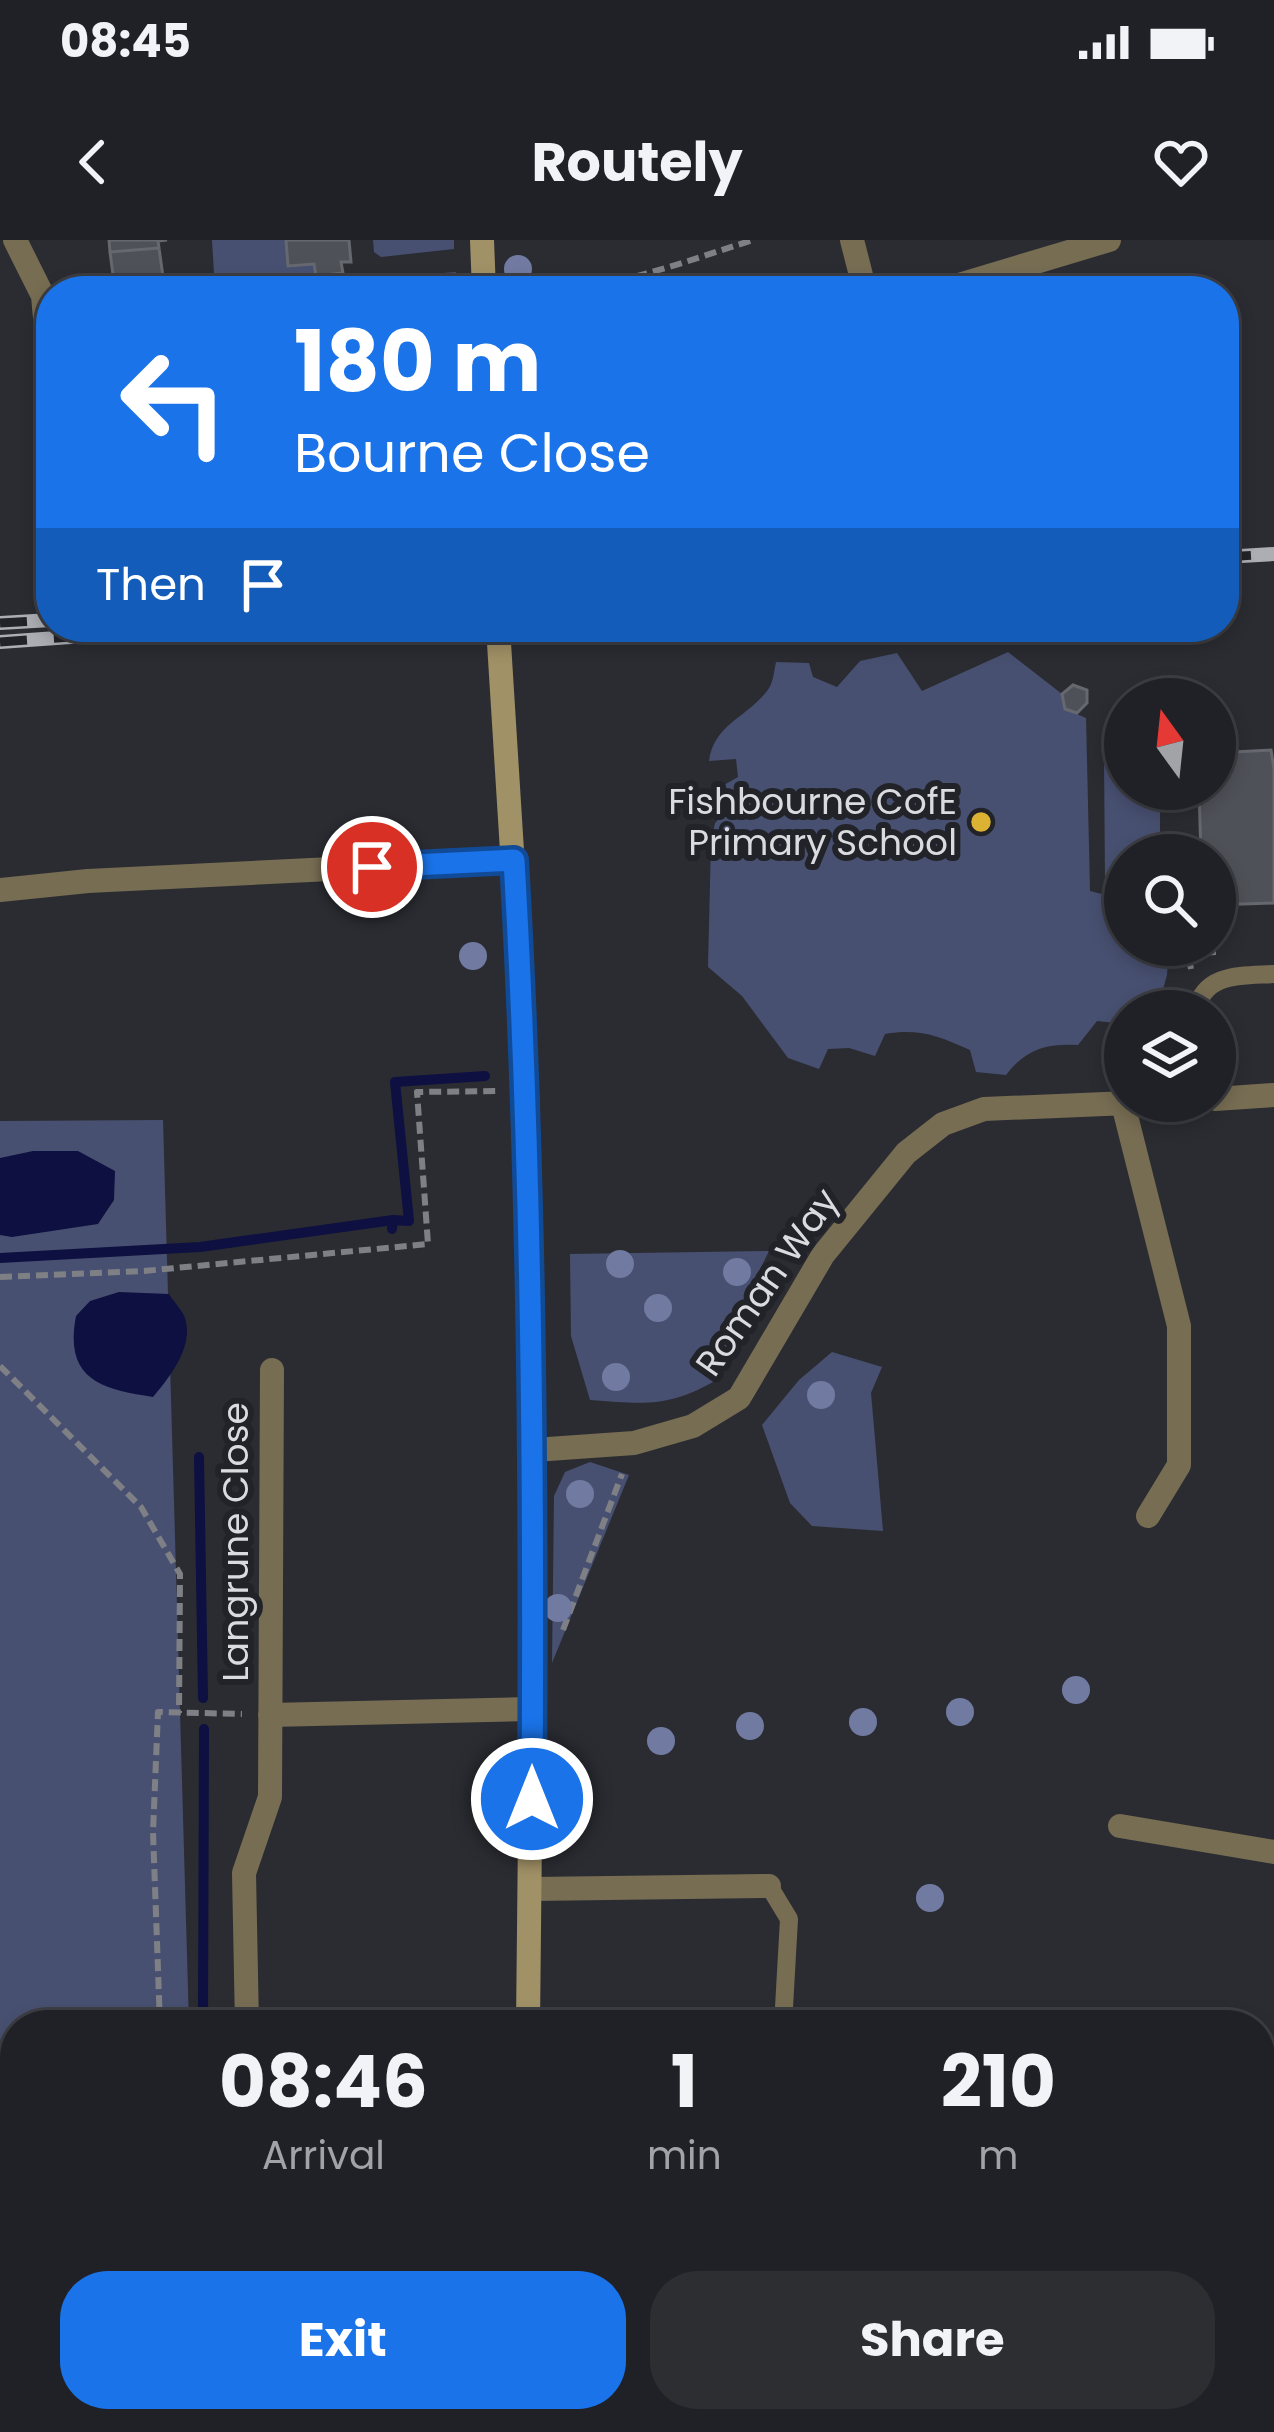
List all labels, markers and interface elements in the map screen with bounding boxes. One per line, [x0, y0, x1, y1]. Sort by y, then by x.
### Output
text: 08:45 [60, 10, 191, 73]
text: Routely [531, 124, 743, 200]
icon: back [60, 129, 126, 195]
icon: heart [1148, 129, 1214, 195]
text: 180 m [294, 303, 542, 420]
icon: left [96, 324, 252, 480]
text: Bourne Close [294, 415, 650, 491]
icon: arrive [230, 552, 296, 618]
text: Then [96, 553, 206, 616]
north arrow [1104, 678, 1236, 810]
map controls [1104, 678, 1236, 1122]
place label: Fishbourne CofE Primary School [668, 776, 957, 868]
marker: Fishbourne CofE Primary School [968, 809, 994, 835]
pin [321, 816, 423, 918]
icon: arrive [339, 834, 405, 900]
button: search [1104, 834, 1236, 966]
button: layers [1104, 990, 1236, 1122]
street label: Roman Way [683, 1178, 851, 1386]
street label: Langrune Close [210, 1402, 261, 1682]
position arrow [469, 1736, 595, 1862]
text: 08:46 [219, 2031, 428, 2132]
text: 1 [671, 2031, 698, 2132]
text: 210 [941, 2031, 1056, 2132]
text: Arrival [262, 2128, 385, 2183]
text: min [647, 2128, 722, 2183]
text: m [978, 2128, 1018, 2183]
button: Exit [60, 2271, 626, 2409]
button: Share [650, 2271, 1215, 2409]

